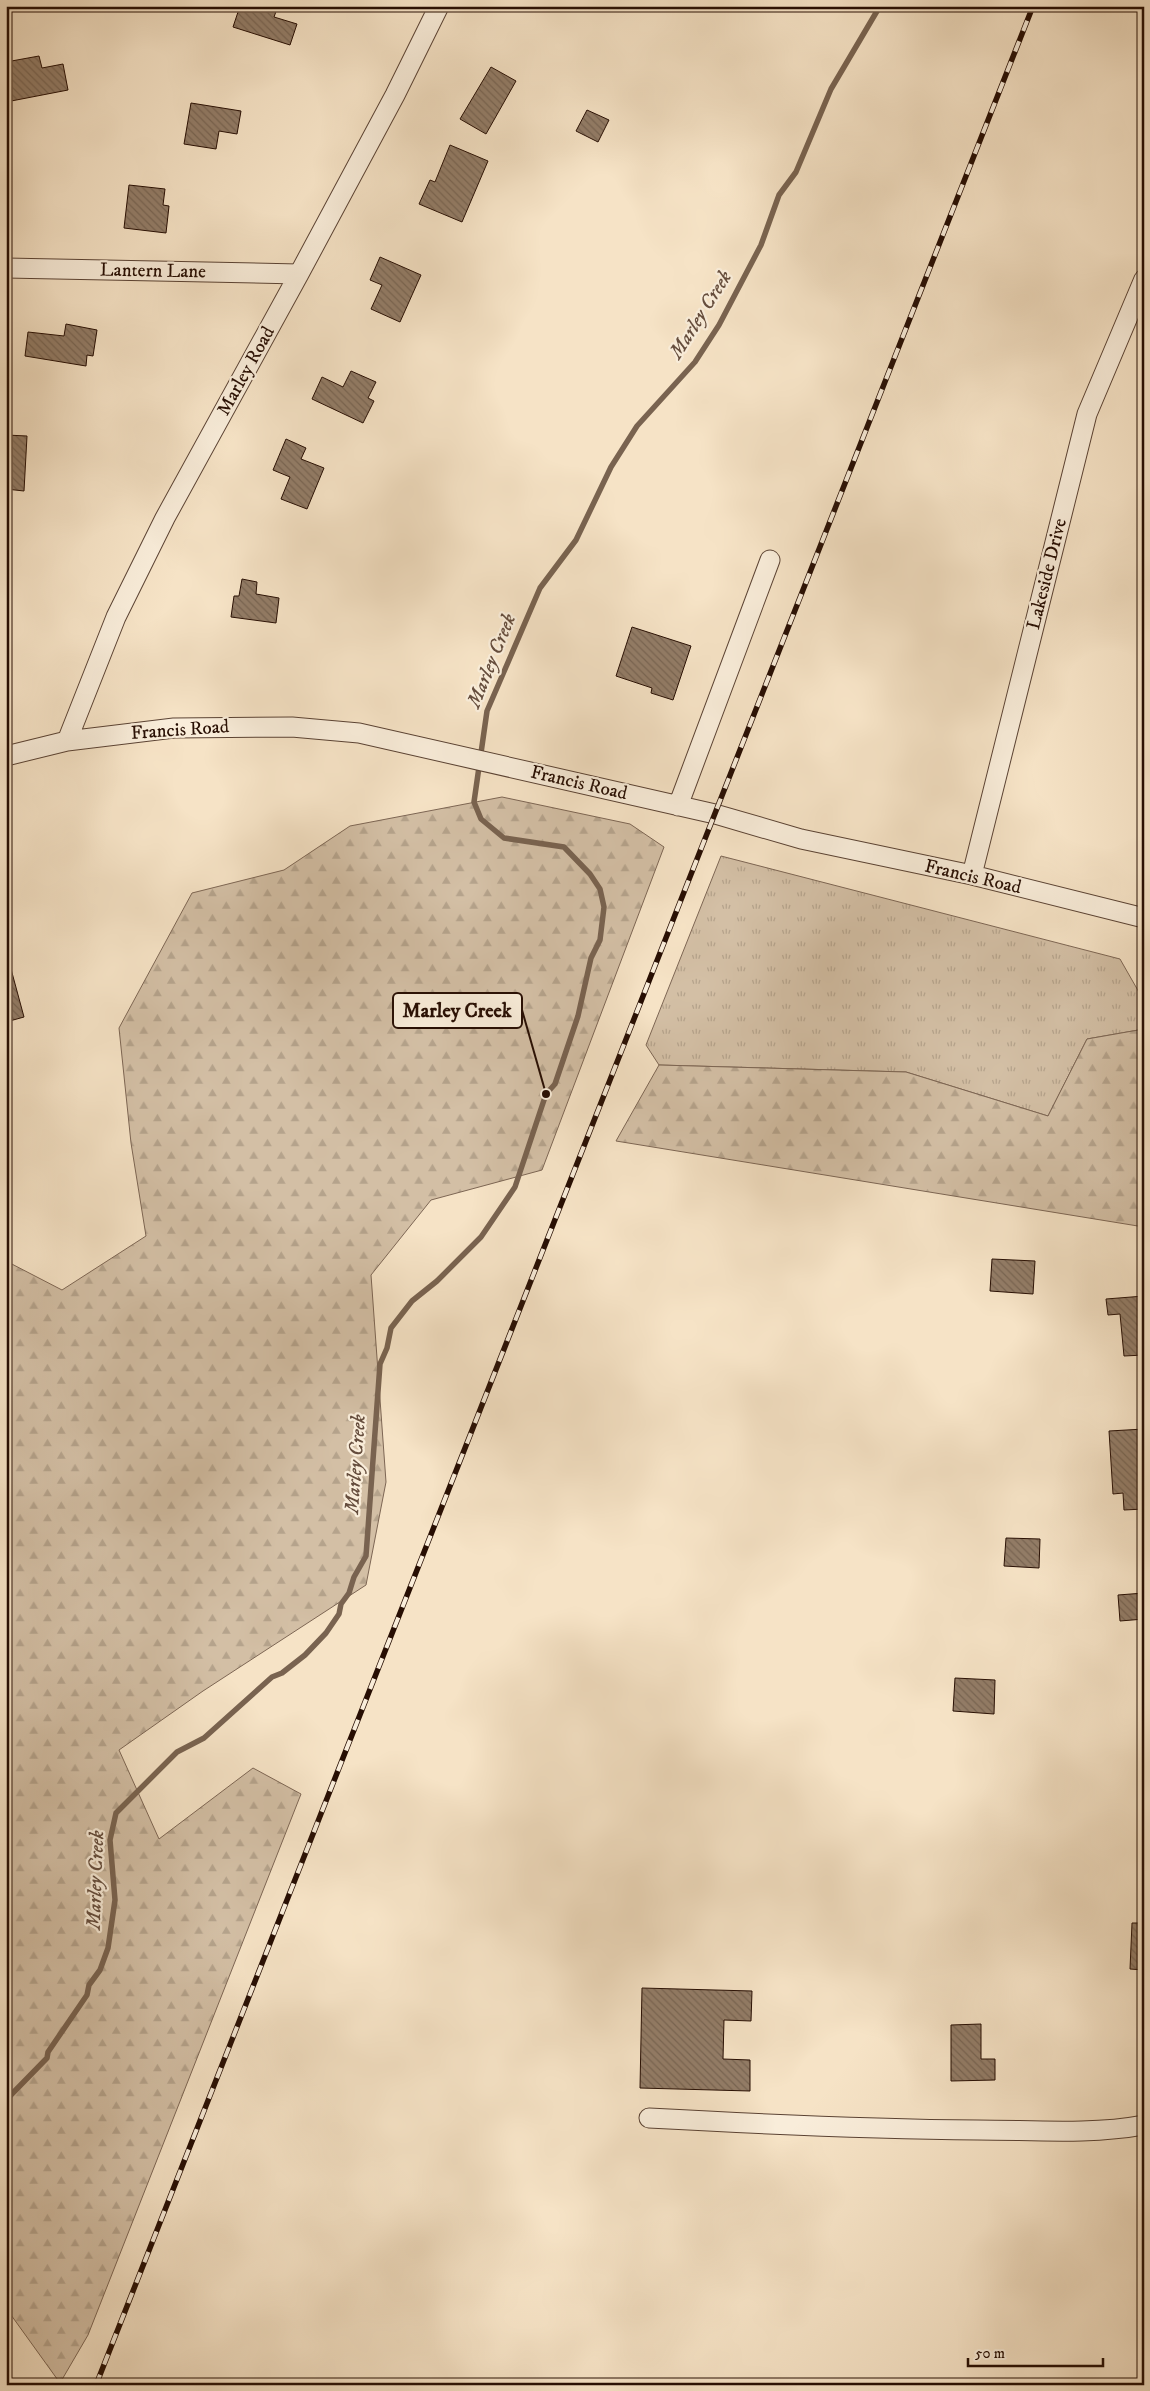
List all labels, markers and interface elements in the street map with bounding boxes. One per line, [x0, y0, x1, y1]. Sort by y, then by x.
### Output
street label: Lantern Lane [100, 259, 206, 283]
water label: Marley Creek [663, 266, 738, 365]
street label: Marley Road [212, 322, 280, 420]
street label: Lakeside Drive [1022, 516, 1072, 632]
water label: Marley Creek [461, 610, 522, 714]
street label: Francis Road [130, 715, 230, 745]
street label: Francis Road [528, 761, 630, 805]
street label: Francis Road [922, 855, 1024, 899]
callout: Marley Creek [393, 993, 522, 1028]
text: Marley Creek [402, 999, 513, 1024]
water label: Marley Creek [340, 1413, 372, 1516]
water label: Marley Creek [82, 1829, 110, 1932]
scale bar [968, 2336, 1102, 2368]
text: 50 m [975, 2344, 1005, 2363]

